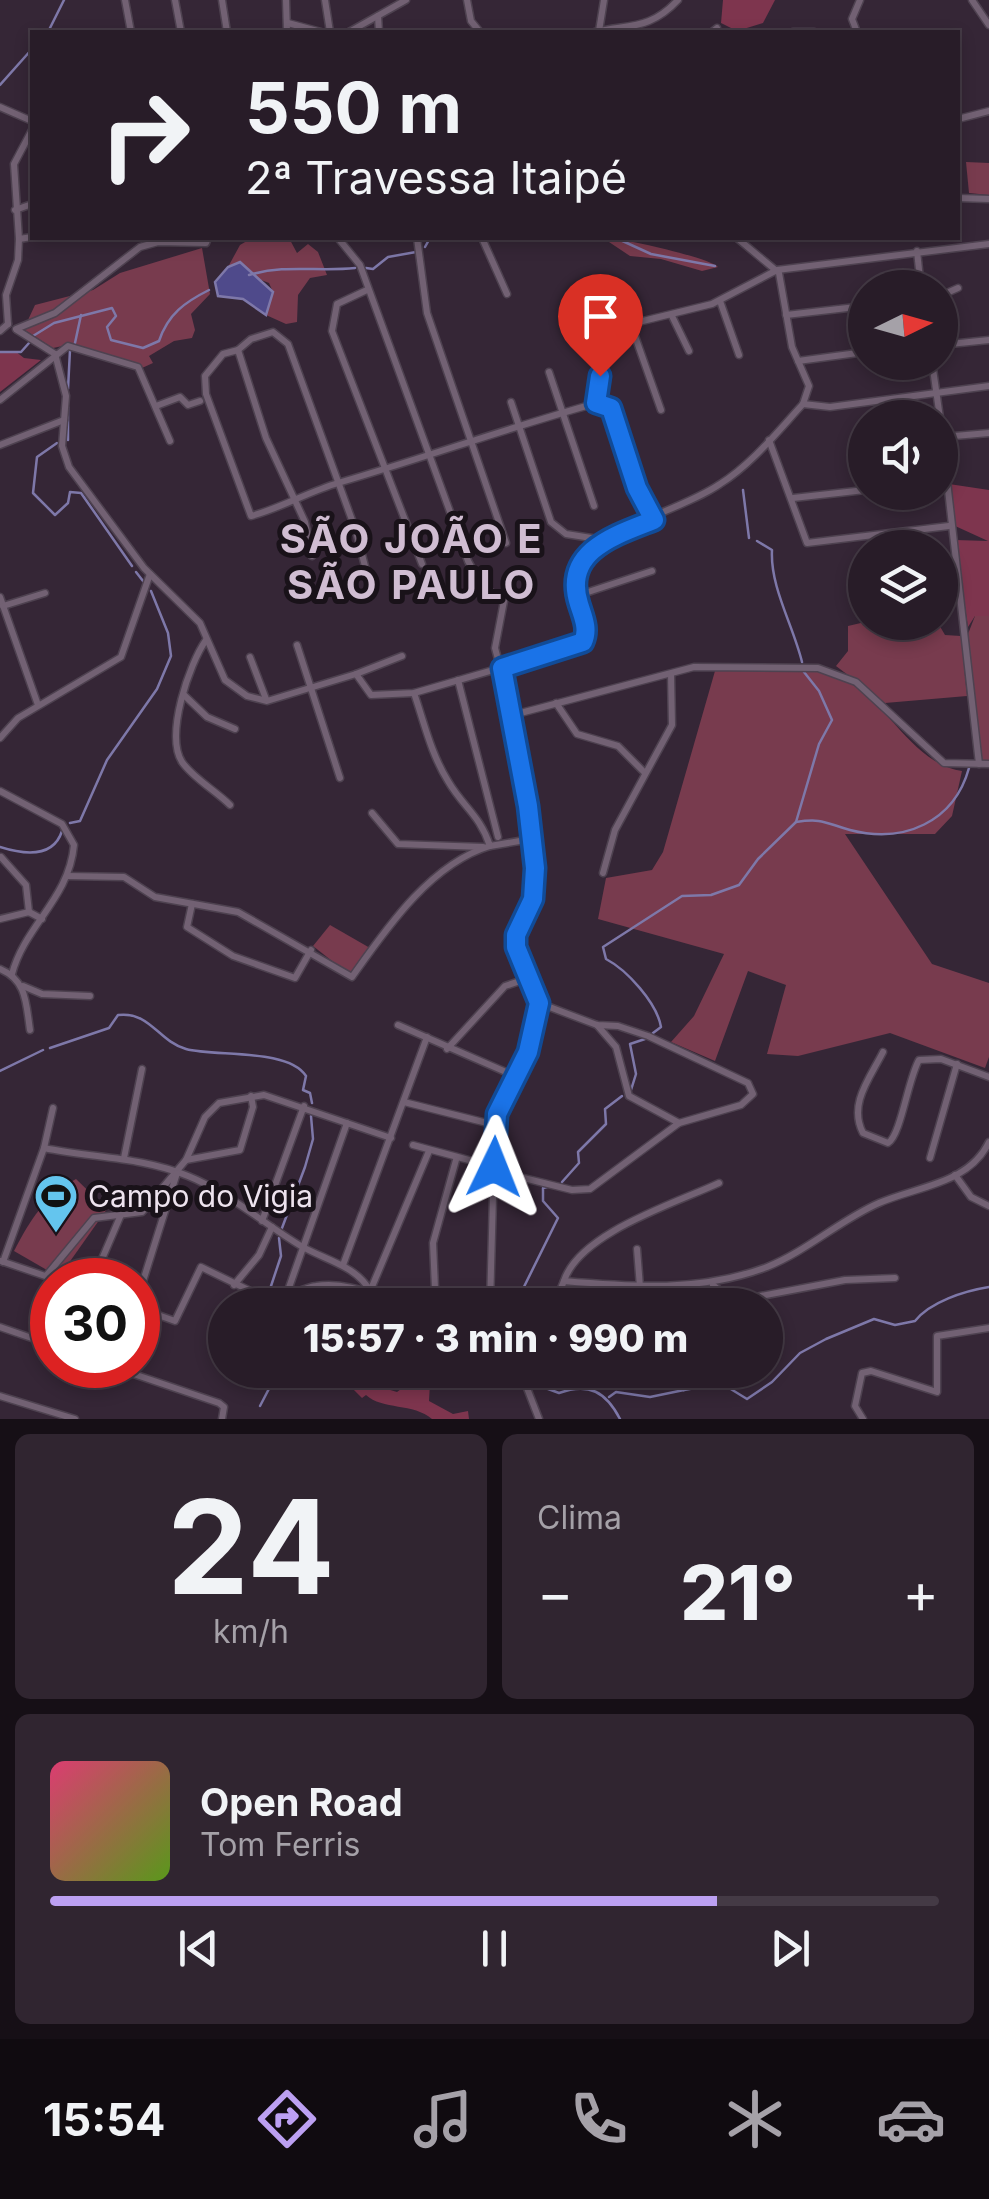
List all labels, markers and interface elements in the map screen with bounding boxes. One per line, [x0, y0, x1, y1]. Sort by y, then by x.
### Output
text: 550 m [245, 65, 462, 150]
icon: right [80, 70, 210, 200]
text: 2ª Travessa Itaipé [245, 150, 627, 205]
north arrow [848, 270, 958, 380]
map controls [848, 270, 958, 640]
pin [558, 274, 643, 377]
icon: arrive [573, 289, 628, 344]
button: sound [848, 400, 958, 510]
district label: SÃO JOÃO E SÃO PAULO [280, 514, 544, 609]
button: layers [848, 530, 958, 640]
position arrow [442, 1115, 546, 1219]
sports icon: Campo do Vigia [33, 1173, 79, 1234]
place label: Campo do Vigia [88, 1178, 313, 1214]
speed limit sign: 30 [30, 1258, 160, 1388]
text: 15:57 · 3 min · 990 m [303, 1315, 688, 1361]
text: 24 [167, 1468, 335, 1625]
text: Clima [537, 1498, 622, 1537]
text: 21° [680, 1547, 796, 1638]
text: − [537, 1560, 573, 1626]
text: + [903, 1560, 939, 1626]
text: km/h [213, 1612, 289, 1651]
text: Open Road [200, 1779, 403, 1825]
text: Tom Ferris [200, 1825, 360, 1864]
icon: previous [171, 1921, 226, 1976]
icon: pause [467, 1921, 522, 1976]
icon: next [763, 1921, 818, 1976]
icon: directions [252, 2084, 322, 2154]
icon: music [408, 2084, 478, 2154]
icon: phone [564, 2084, 634, 2154]
icon: climate [720, 2084, 790, 2154]
icon: car [876, 2084, 946, 2154]
text: 15:54 [43, 2092, 165, 2147]

